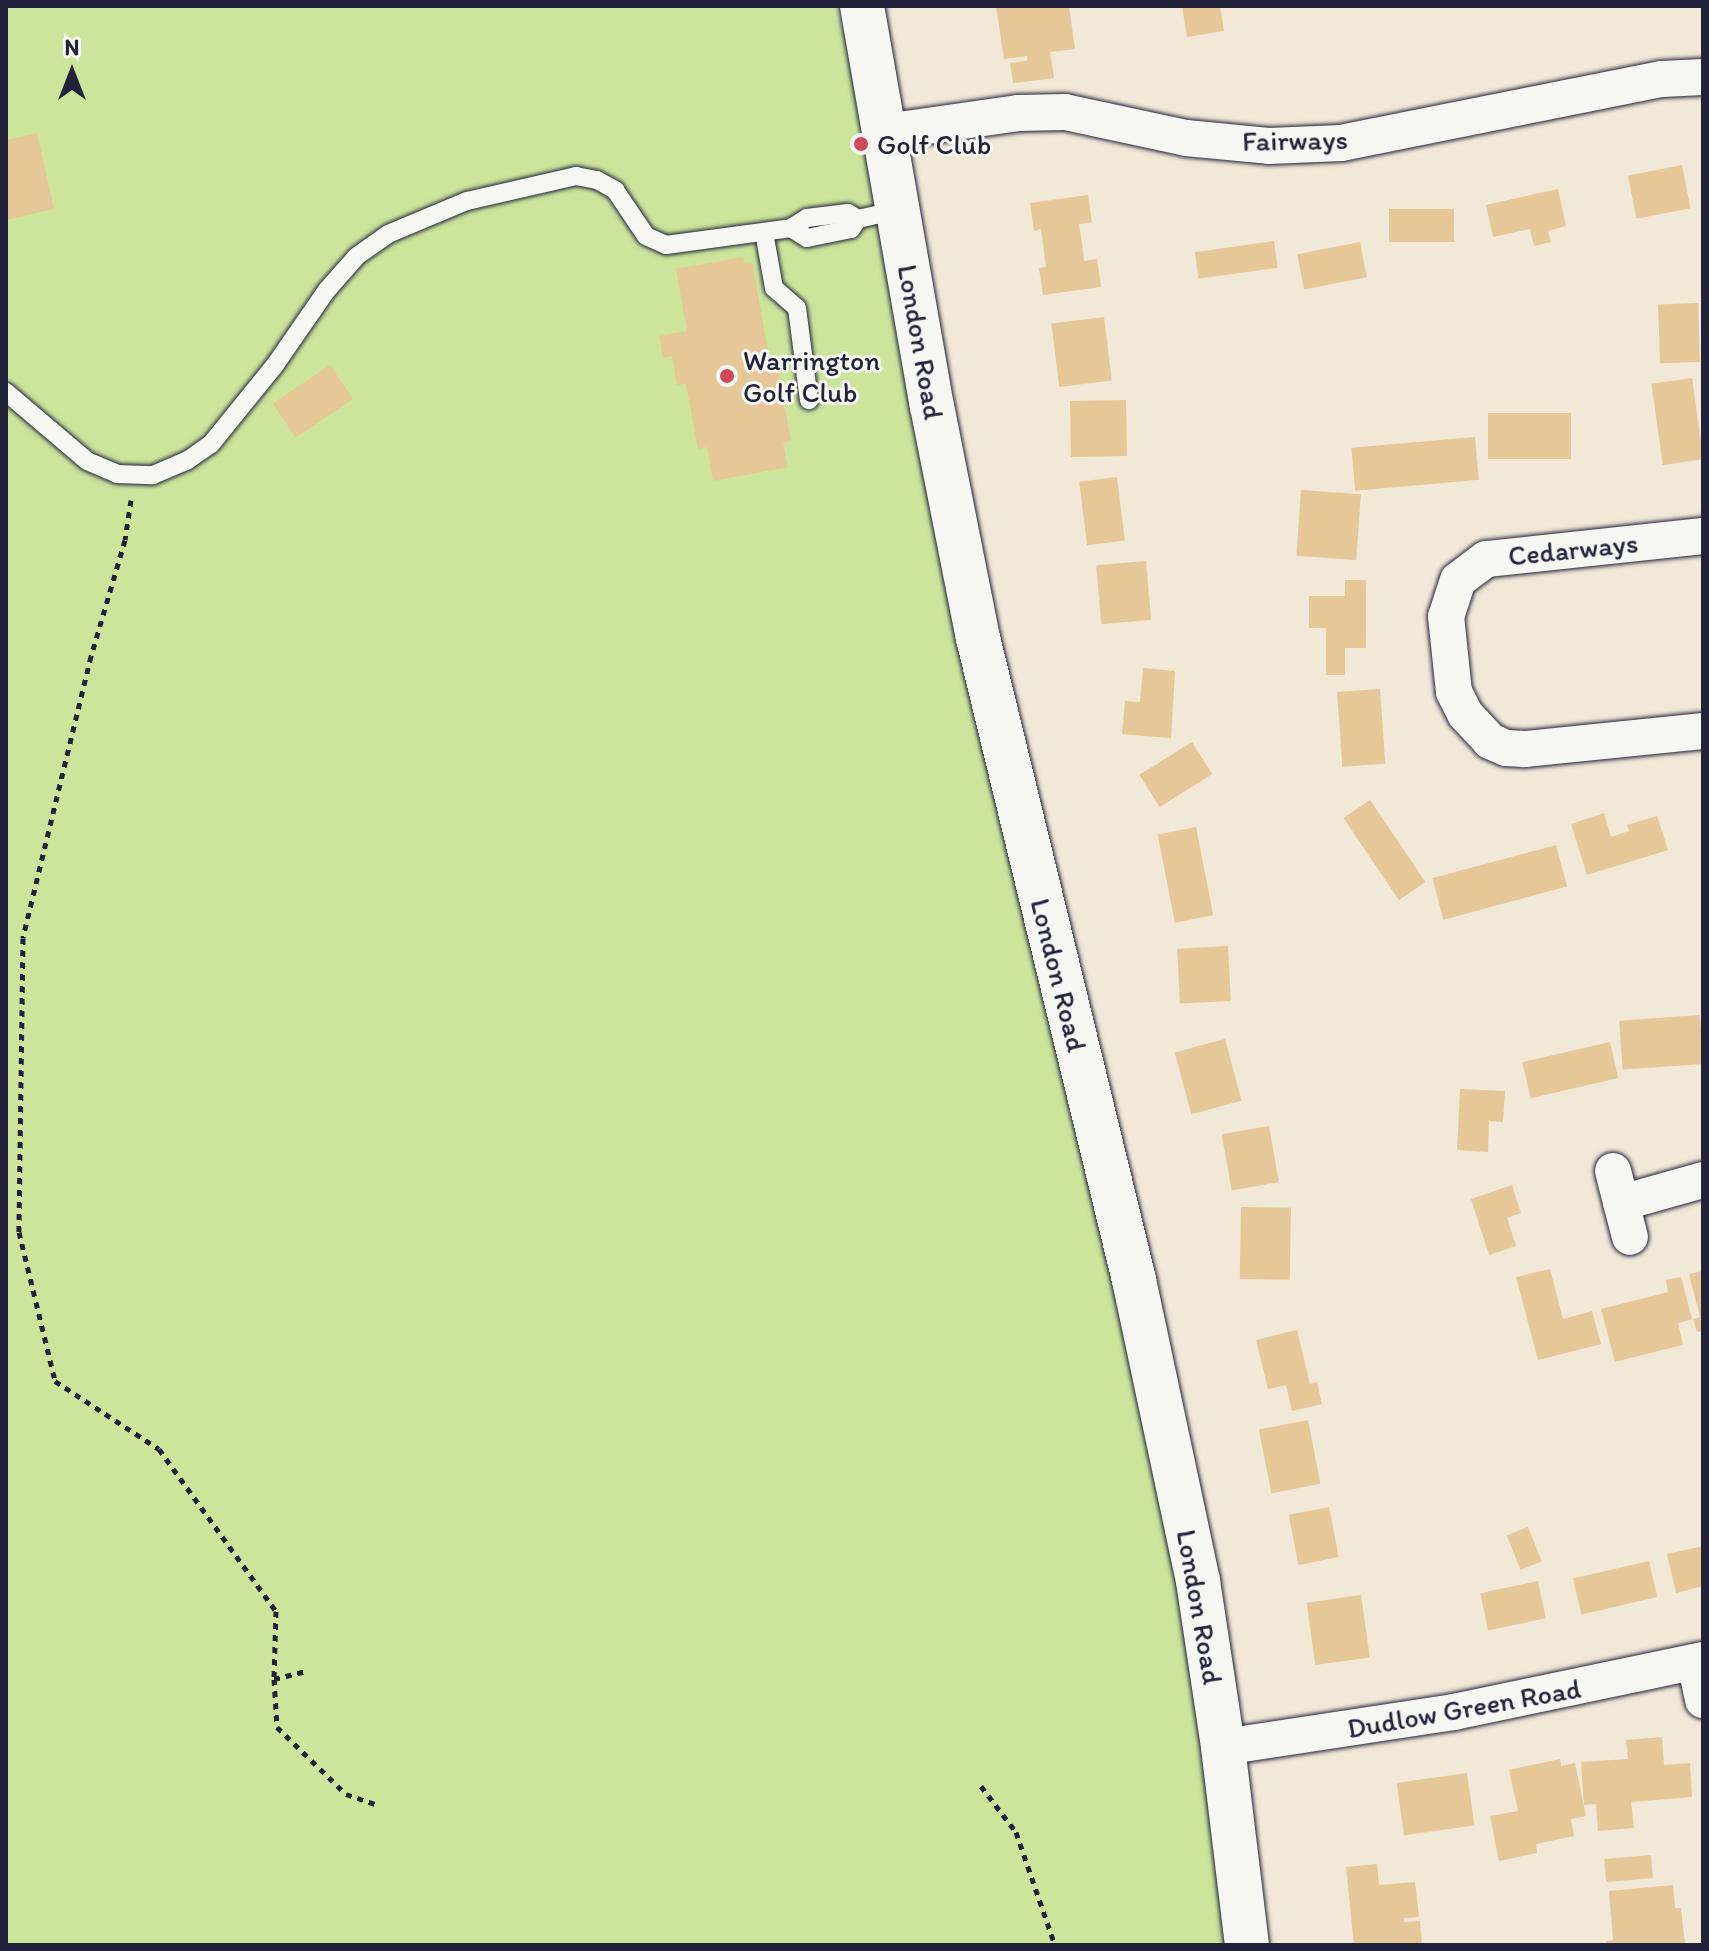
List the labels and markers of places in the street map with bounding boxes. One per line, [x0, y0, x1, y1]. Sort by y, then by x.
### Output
place label: Golf Club [877, 127, 991, 161]
marker: Golf Club [852, 135, 870, 153]
place label: Warrington Golf Club [743, 343, 880, 409]
marker: Warrington Golf Club [718, 367, 736, 385]

